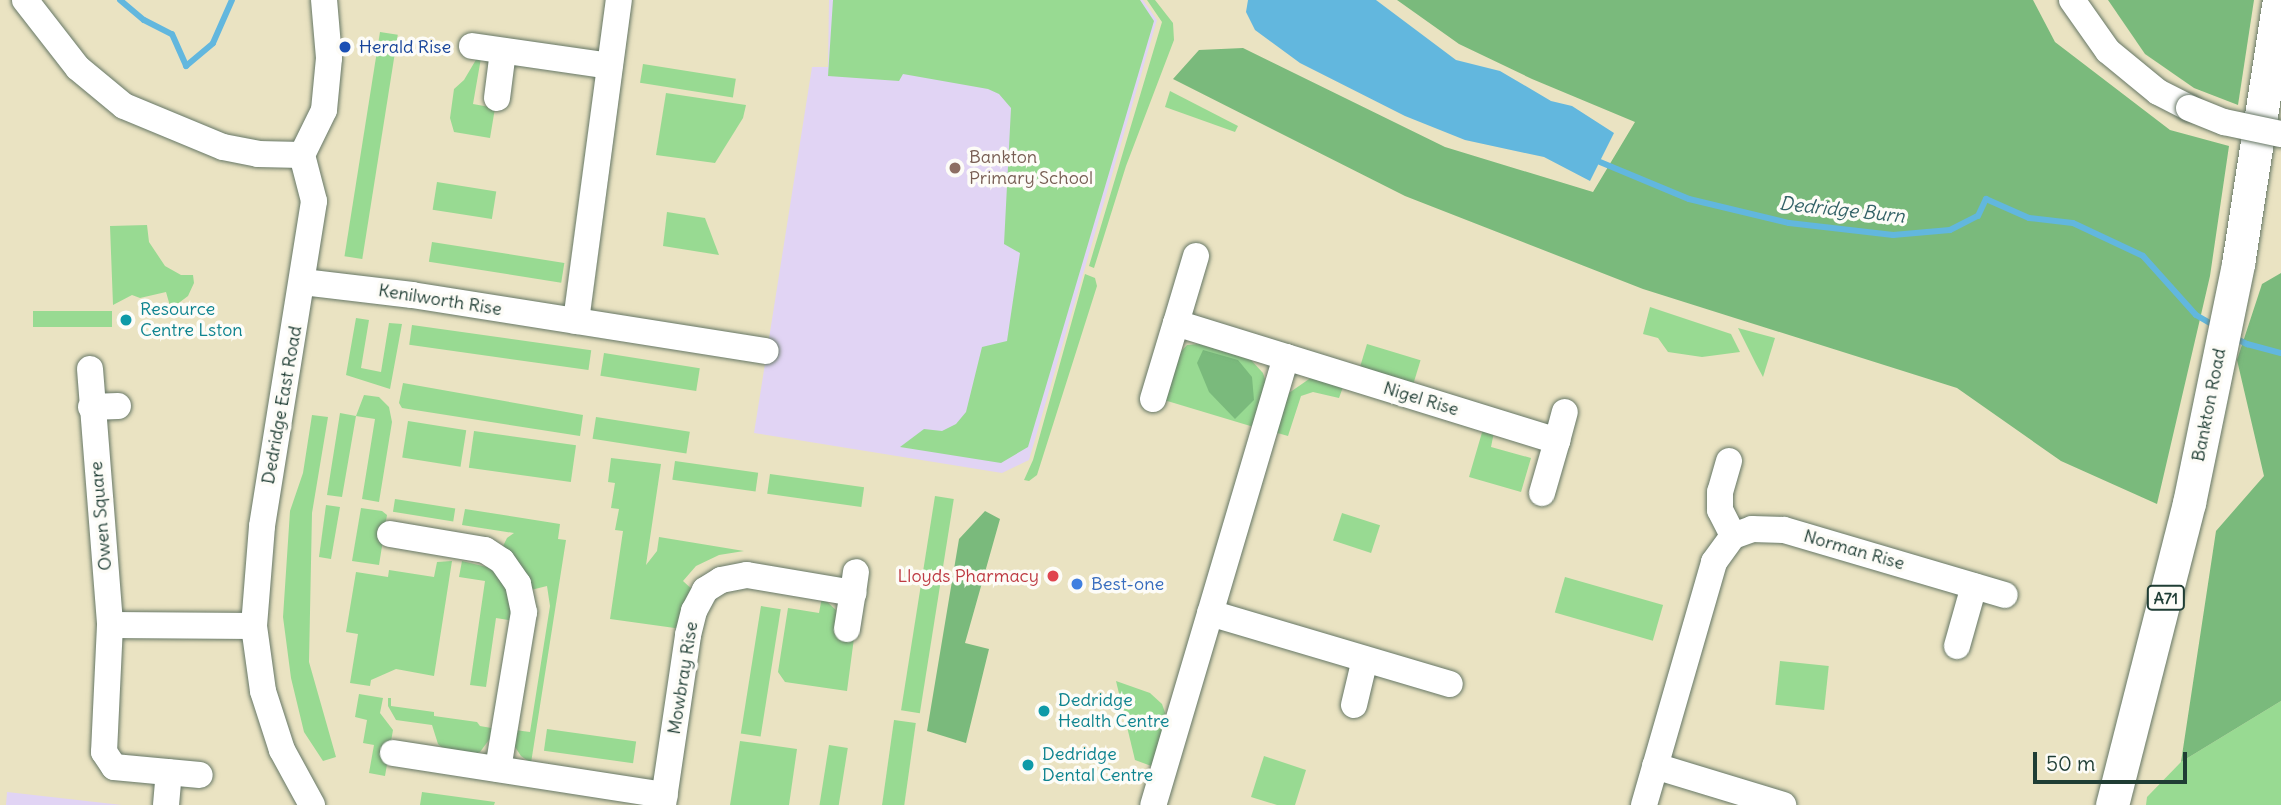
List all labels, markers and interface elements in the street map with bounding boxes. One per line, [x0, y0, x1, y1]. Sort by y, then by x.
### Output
place label: Herald Rise [359, 36, 451, 58]
marker: Herald Rise [337, 39, 353, 55]
place label: Bankton Primary School [969, 147, 1093, 190]
marker: Bankton Primary School [947, 160, 963, 176]
water label: Dedridge Burn [1778, 192, 1906, 228]
street label: Kenilworth Rise [377, 280, 503, 320]
place label: Resource Centre Lston [140, 299, 243, 342]
marker: Resource Centre Lston [118, 312, 134, 328]
street label: Dedridge East Road [257, 324, 307, 486]
street label: Bankton Road [2187, 347, 2231, 463]
street label: Nigel Rise [1381, 377, 1461, 421]
street label: Owen Square [85, 460, 117, 572]
street label: Norman Rise [1801, 525, 1907, 575]
place label: Lloyds Pharmacy [898, 565, 1039, 587]
marker: Lloyds Pharmacy [1045, 568, 1061, 584]
place label: Best-one [1091, 573, 1164, 595]
marker: Best-one [1069, 576, 1085, 592]
road number: A71 [2147, 586, 2185, 610]
street label: Mowbray Rise [663, 620, 703, 736]
place label: Dedridge Health Centre [1058, 690, 1169, 732]
marker: Dedridge Health Centre [1036, 703, 1052, 719]
scale bar [2036, 738, 2190, 782]
place label: Dedridge Dental Centre [1042, 744, 1153, 786]
text: 50 m [2046, 750, 2095, 777]
marker: Dedridge Dental Centre [1020, 757, 1036, 773]

